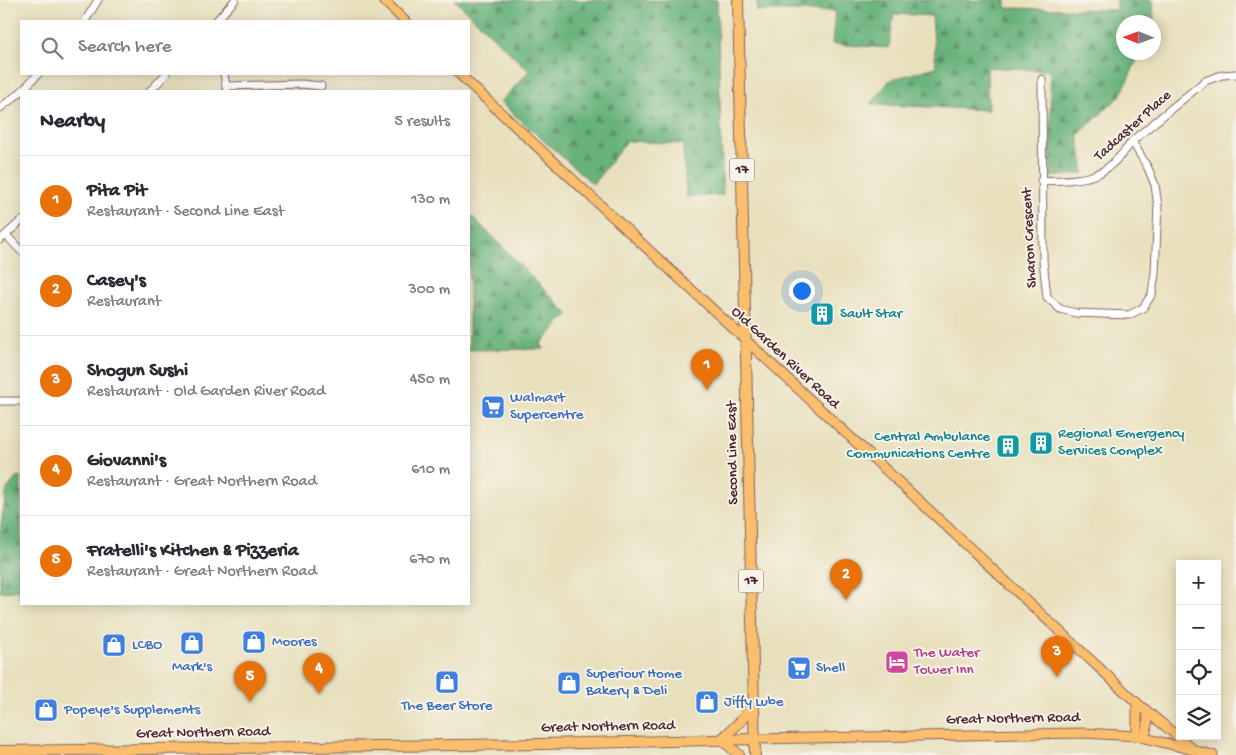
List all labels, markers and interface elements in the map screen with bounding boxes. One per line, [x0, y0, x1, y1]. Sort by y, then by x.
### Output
north arrow [1116, 15, 1161, 60]
search box [20, 20, 470, 75]
icon: search [38, 34, 66, 62]
text: Search here [78, 36, 172, 59]
street label: Tadcaster Place [1090, 87, 1175, 166]
text: Nearby [40, 110, 105, 135]
text: 5 results [395, 113, 450, 132]
road number: 17 [730, 158, 754, 182]
text: Pita Pit [87, 180, 147, 203]
street label: Sharon Crescent [1018, 186, 1042, 288]
text: 1 [53, 191, 59, 210]
text: 130 m [411, 191, 450, 210]
text: Restaurant · Second Line East [87, 203, 284, 222]
text: Casey's [87, 270, 146, 293]
your location [789, 278, 815, 304]
text: 2 [52, 281, 60, 300]
text: 300 m [408, 281, 450, 300]
text: Restaurant [87, 293, 161, 312]
building icon: Sault Star [809, 301, 835, 327]
street label: Old Garden River Road [727, 303, 844, 414]
place label: Sault Star [840, 305, 904, 323]
pin: 1 [691, 349, 723, 390]
text: Shogun Sushi [87, 360, 188, 383]
text: 3 [52, 371, 60, 390]
text: 450 m [410, 371, 450, 390]
text: Restaurant · Old Garden River Road [87, 383, 325, 402]
place label: Walmart Supercentre [510, 389, 584, 424]
supermarket icon: Walmart Supercentre [480, 394, 506, 420]
street label: Second Line East [723, 399, 743, 505]
place label: Regional Emergency Services Complex [1058, 425, 1185, 460]
place label: Central Ambulance Communications Centre [846, 428, 990, 463]
building icon: Regional Emergency Services Complex [1028, 430, 1054, 456]
building icon: Central Ambulance Communications Centre [995, 433, 1021, 459]
text: Giovanni's [87, 450, 166, 473]
text: 4 [52, 461, 60, 480]
text: 610 m [411, 461, 450, 480]
text: Restaurant · Great Northern Road [87, 473, 317, 492]
text: Fratelli's Kitchen & Pizzeria [87, 540, 299, 563]
text: 5 [52, 551, 60, 570]
text: 670 m [409, 551, 450, 570]
pin: 2 [830, 559, 862, 600]
map controls [1176, 560, 1221, 740]
button: + [1176, 560, 1221, 605]
text: Restaurant · Great Northern Road [87, 563, 317, 582]
road number: 17 [738, 570, 764, 592]
button: − [1176, 605, 1221, 650]
shop icon: Moores [241, 629, 267, 655]
shop icon: Mark's [179, 630, 205, 656]
shop icon: LCBO [101, 632, 127, 658]
place label: Moores [272, 633, 317, 651]
place label: LCBO [132, 636, 162, 654]
pin: 3 [1041, 636, 1073, 677]
place label: The Water Tower Inn [913, 644, 981, 679]
hotel icon: The Water Tower Inn [884, 649, 910, 675]
button: locate [1176, 650, 1221, 695]
pin: 4 [303, 653, 335, 694]
supermarket icon: Shell [786, 655, 812, 681]
place label: Mark's [172, 658, 213, 676]
place label: Shell [816, 659, 845, 677]
pin: 5 [234, 661, 266, 702]
place label: Superiour Home Bakery & Deli [585, 665, 682, 700]
shop icon: The Beer Store [434, 669, 460, 695]
shop icon: Superiour Home Bakery & Deli [556, 670, 582, 696]
shop icon: Jiffy Lube [694, 689, 720, 715]
place label: Jiffy Lube [724, 693, 784, 711]
button: layers [1176, 695, 1221, 740]
shop icon: Popeye's Supplements [33, 697, 59, 723]
place label: The Beer Store [400, 697, 493, 715]
place label: Popeye's Supplements [63, 701, 201, 719]
street label: Great Northern Road [946, 709, 1081, 729]
street label: Great Northern Road [541, 717, 676, 737]
street label: Great Northern Road [136, 723, 271, 743]

